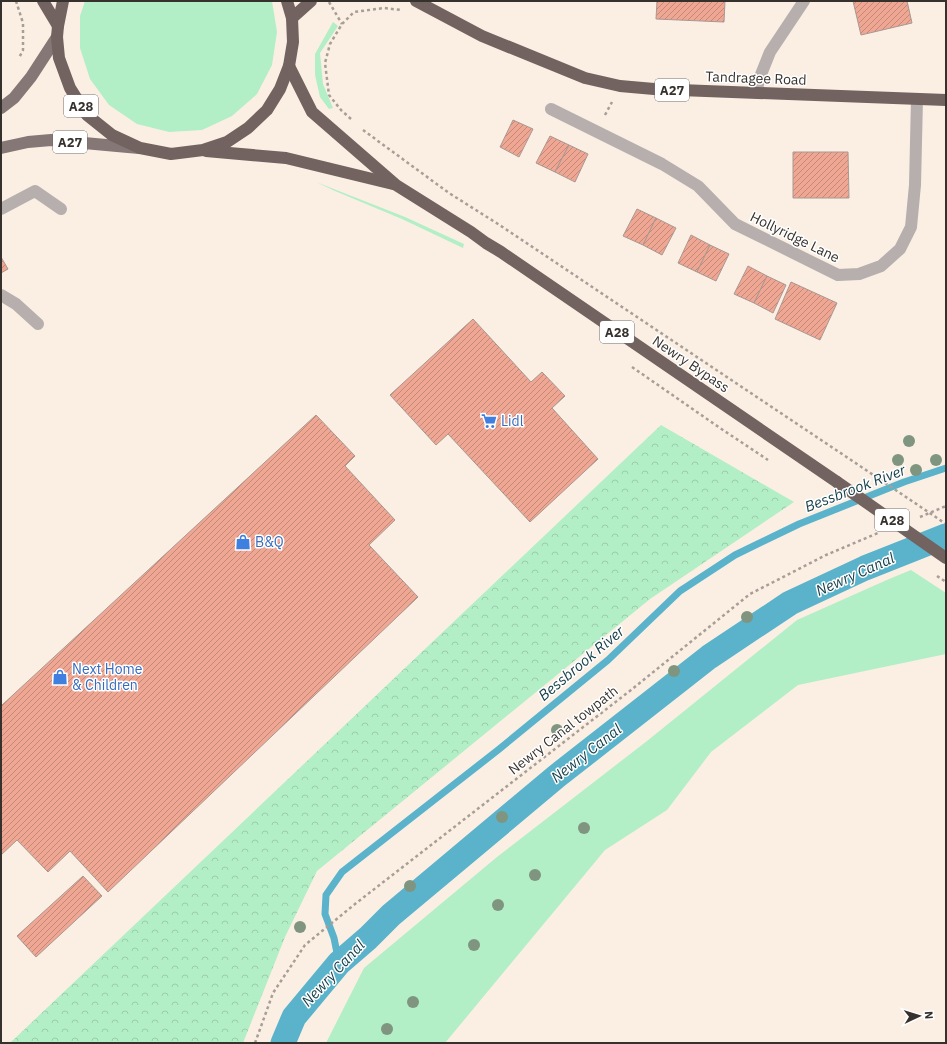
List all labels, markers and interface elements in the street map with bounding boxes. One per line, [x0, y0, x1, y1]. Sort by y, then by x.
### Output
street label: Tandragee Road [705, 67, 807, 89]
road number: A27 [655, 79, 689, 101]
road number: A28 [64, 95, 98, 117]
road number: A27 [53, 131, 87, 153]
street label: Hollyridge Lane [747, 208, 843, 267]
road number: A28 [600, 321, 634, 343]
street label: Newry Bypass [649, 332, 733, 396]
supermarket icon: Lidl [480, 412, 498, 430]
place label: Lidl [501, 412, 524, 430]
water label: Bessbrook River [802, 460, 909, 516]
road number: A28 [875, 509, 909, 531]
shop icon: B&Q [234, 533, 252, 551]
place label: B&Q [255, 533, 284, 551]
water label: Newry Canal [813, 548, 897, 600]
water label: Bessbrook River [534, 621, 628, 704]
place label: Next Home & Children [72, 660, 143, 694]
shop icon: Next Home & Children [51, 668, 69, 686]
street label: Newry Canal towpath [505, 682, 621, 778]
water label: Newry Canal [547, 720, 625, 786]
water label: Newry Canal [297, 936, 369, 1010]
north arrow [899, 996, 939, 1036]
text: N [922, 1011, 936, 1020]

